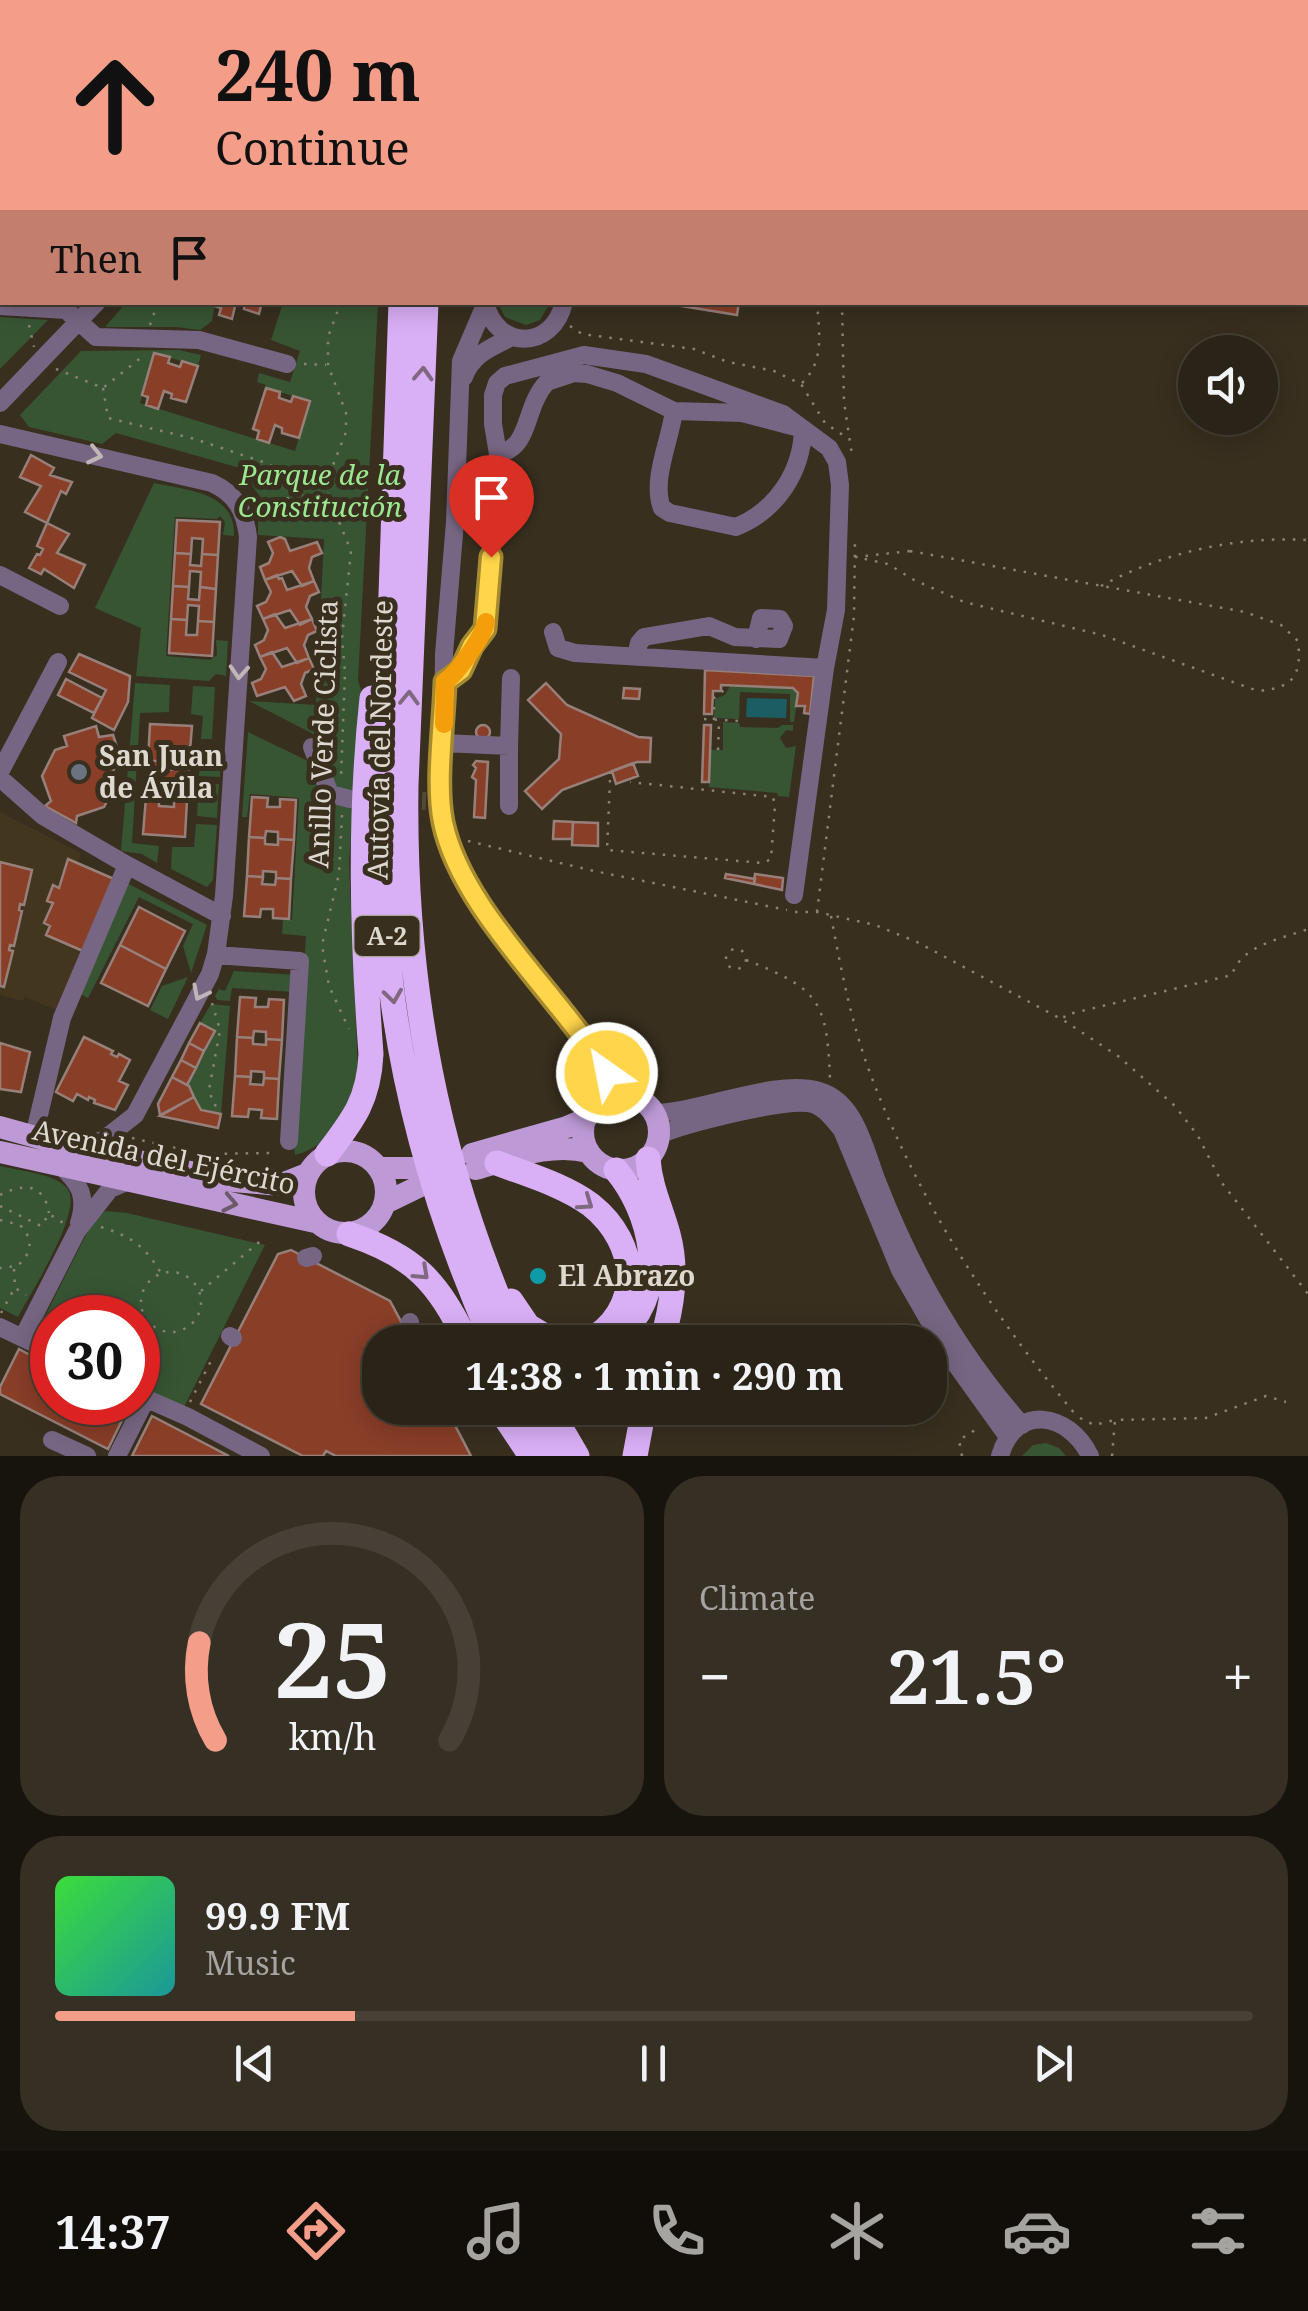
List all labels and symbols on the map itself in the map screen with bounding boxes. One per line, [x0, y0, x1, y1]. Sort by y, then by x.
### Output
one-way arrow [413, 365, 434, 381]
one-way arrow [86, 443, 103, 464]
park label: Parque de la Constitución [238, 455, 402, 525]
pin [449, 455, 534, 558]
street label: Anillo Verde Ciclista [298, 599, 346, 869]
street label: Autovía del Nordeste [358, 600, 400, 880]
one-way arrow [229, 665, 250, 681]
one-way arrow [399, 690, 420, 706]
place label: San Juan de Ávila [99, 736, 223, 806]
marker: San Juan de Ávila [68, 761, 90, 783]
road number: A-2 [354, 916, 420, 956]
one-way arrow [193, 982, 212, 1000]
one-way arrow [382, 988, 403, 1005]
position arrow [555, 1021, 659, 1125]
street label: Avenida del Ejército [29, 1110, 299, 1202]
one-way arrow [574, 1191, 593, 1209]
one-way arrow [222, 1192, 239, 1213]
place label: El Abrazo [558, 1256, 696, 1294]
one-way arrow [410, 1261, 429, 1279]
marker: El Abrazo [527, 1265, 549, 1287]
speed limit sign: 30 [30, 1295, 160, 1425]

